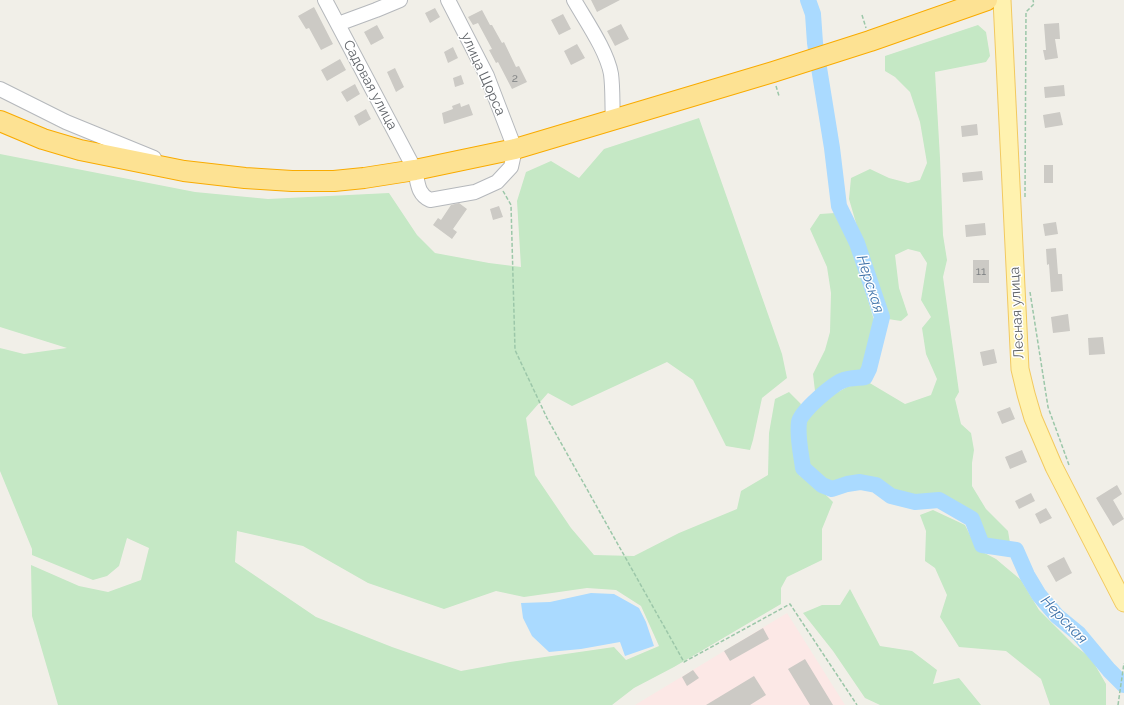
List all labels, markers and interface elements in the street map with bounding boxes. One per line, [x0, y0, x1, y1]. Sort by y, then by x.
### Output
street label: улица Щорса [457, 30, 509, 118]
street label: Садовая улица [339, 37, 401, 133]
house number: 2 [512, 71, 518, 85]
water label: Нерская [852, 253, 888, 315]
house number: 11 [976, 264, 986, 278]
street label: Лесная улица [1006, 266, 1028, 360]
water label: Нерская [1037, 592, 1091, 648]

